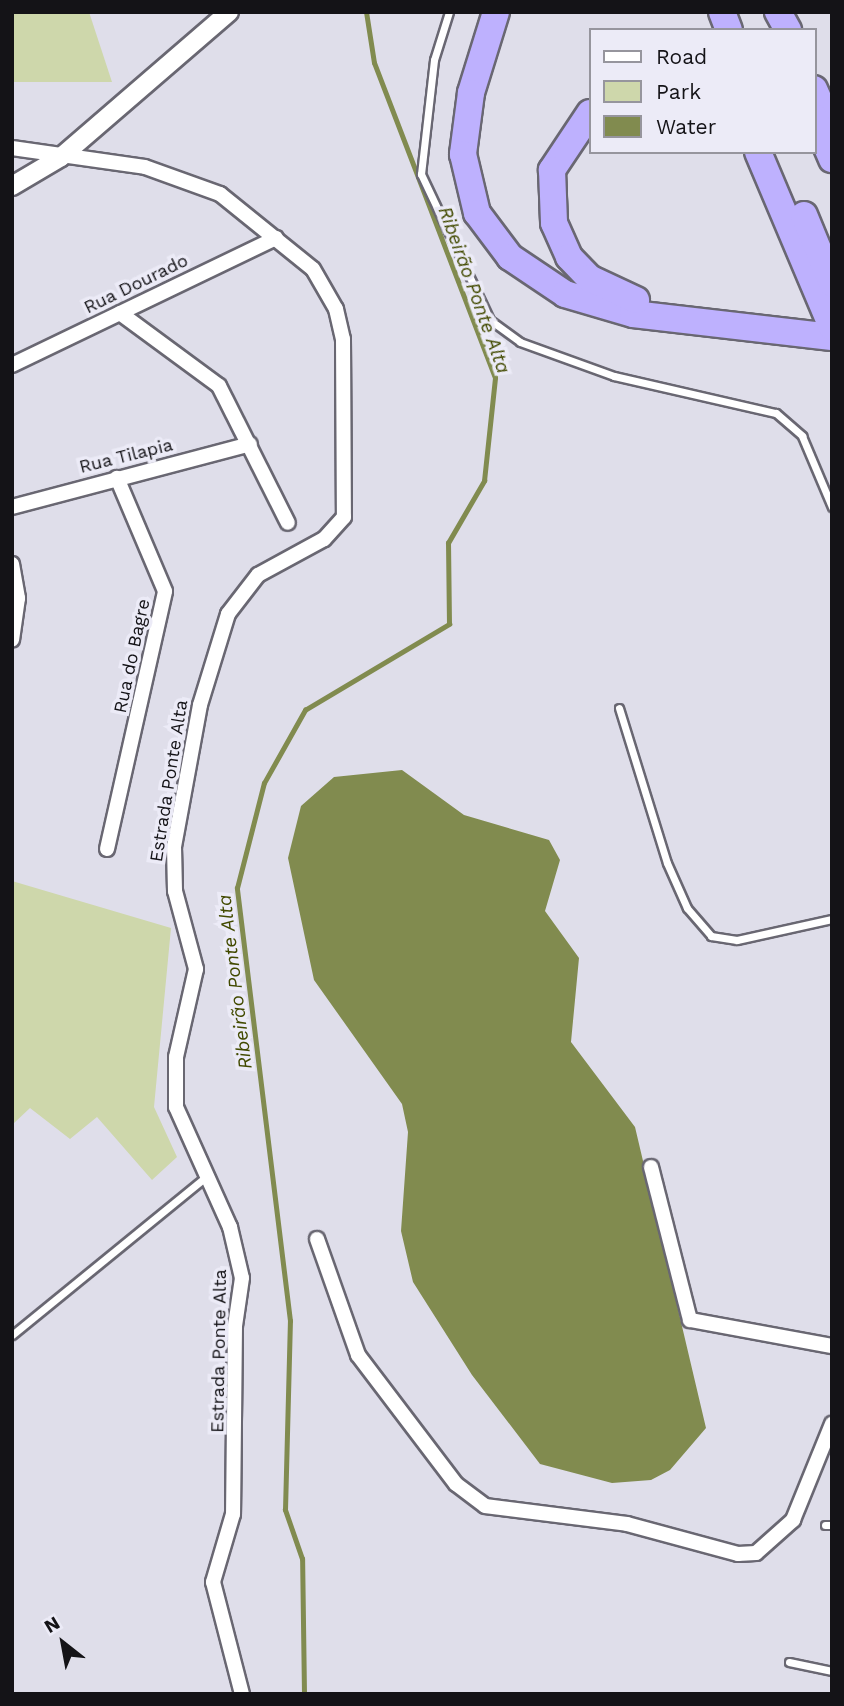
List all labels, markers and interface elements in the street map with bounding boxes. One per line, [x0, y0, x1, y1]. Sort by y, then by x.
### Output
legend [588, 28, 816, 154]
text: Road [656, 44, 707, 69]
text: Park [656, 79, 701, 104]
text: Water [656, 114, 716, 139]
water label: Ribeirão Ponte Alta [433, 203, 515, 377]
street label: Rua Dourado [80, 249, 192, 319]
street label: Rua Tilapia [77, 434, 175, 478]
street label: Rua do Bagre [109, 597, 155, 715]
street label: Estrada Ponte Alta [145, 698, 193, 864]
water label: Ribeirão Ponte Alta [213, 893, 257, 1071]
street label: Estrada Ponte Alta [207, 1268, 231, 1434]
north arrow [28, 1608, 98, 1678]
text: N [40, 1611, 64, 1638]

